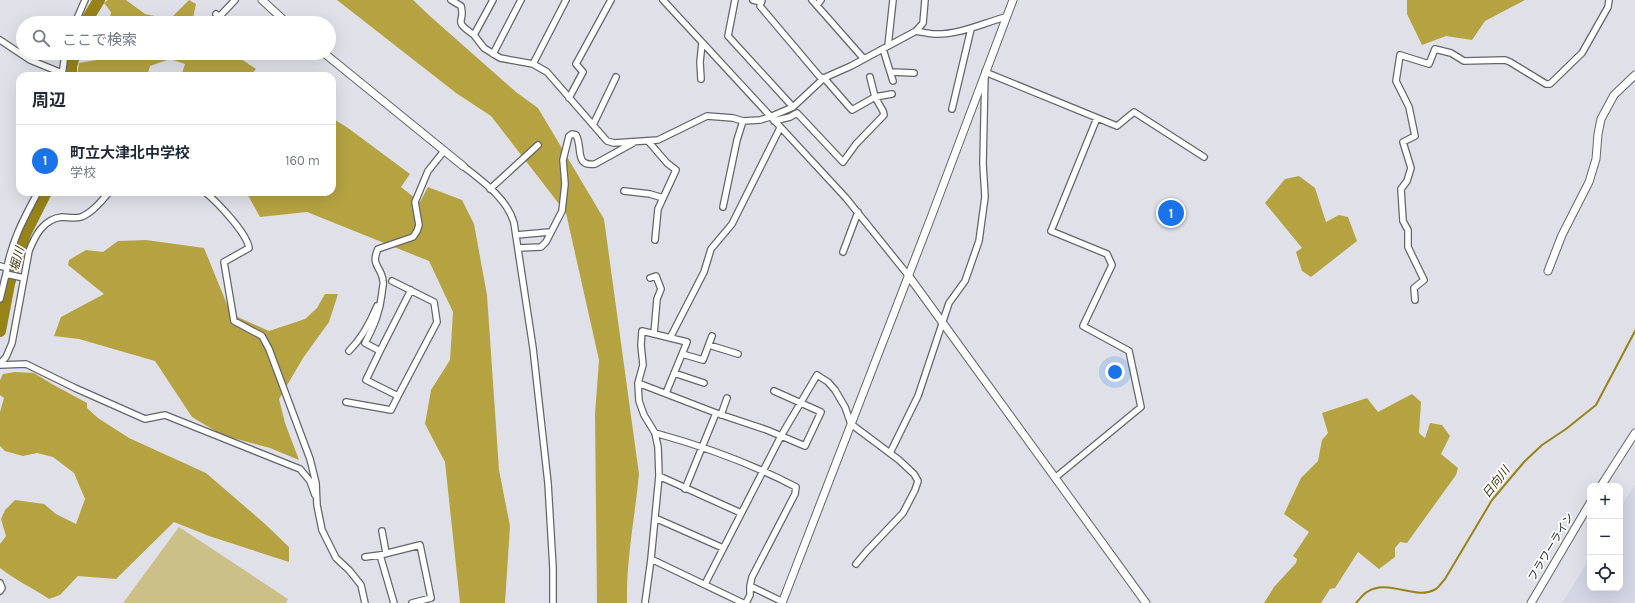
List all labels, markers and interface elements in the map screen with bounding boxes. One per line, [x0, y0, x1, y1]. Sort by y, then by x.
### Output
search box [16, 16, 336, 60]
icon: search [30, 27, 52, 49]
text: ここで検索 [62, 31, 137, 49]
text: 周辺 [32, 90, 66, 110]
text: 町立大津北中学校 [70, 144, 190, 162]
text: 1 [43, 153, 47, 168]
text: 160 m [285, 153, 320, 168]
text: 学校 [70, 165, 96, 180]
pin: 1 [1158, 198, 1184, 228]
water label: 堀川 [7, 244, 28, 272]
your location [1105, 362, 1125, 382]
water label: 日向川 [1479, 462, 1514, 500]
map controls [1587, 483, 1623, 591]
button: + [1587, 483, 1623, 519]
street label: フラワーライン [1526, 511, 1576, 583]
button: − [1587, 519, 1623, 555]
button: locate [1587, 555, 1623, 591]

